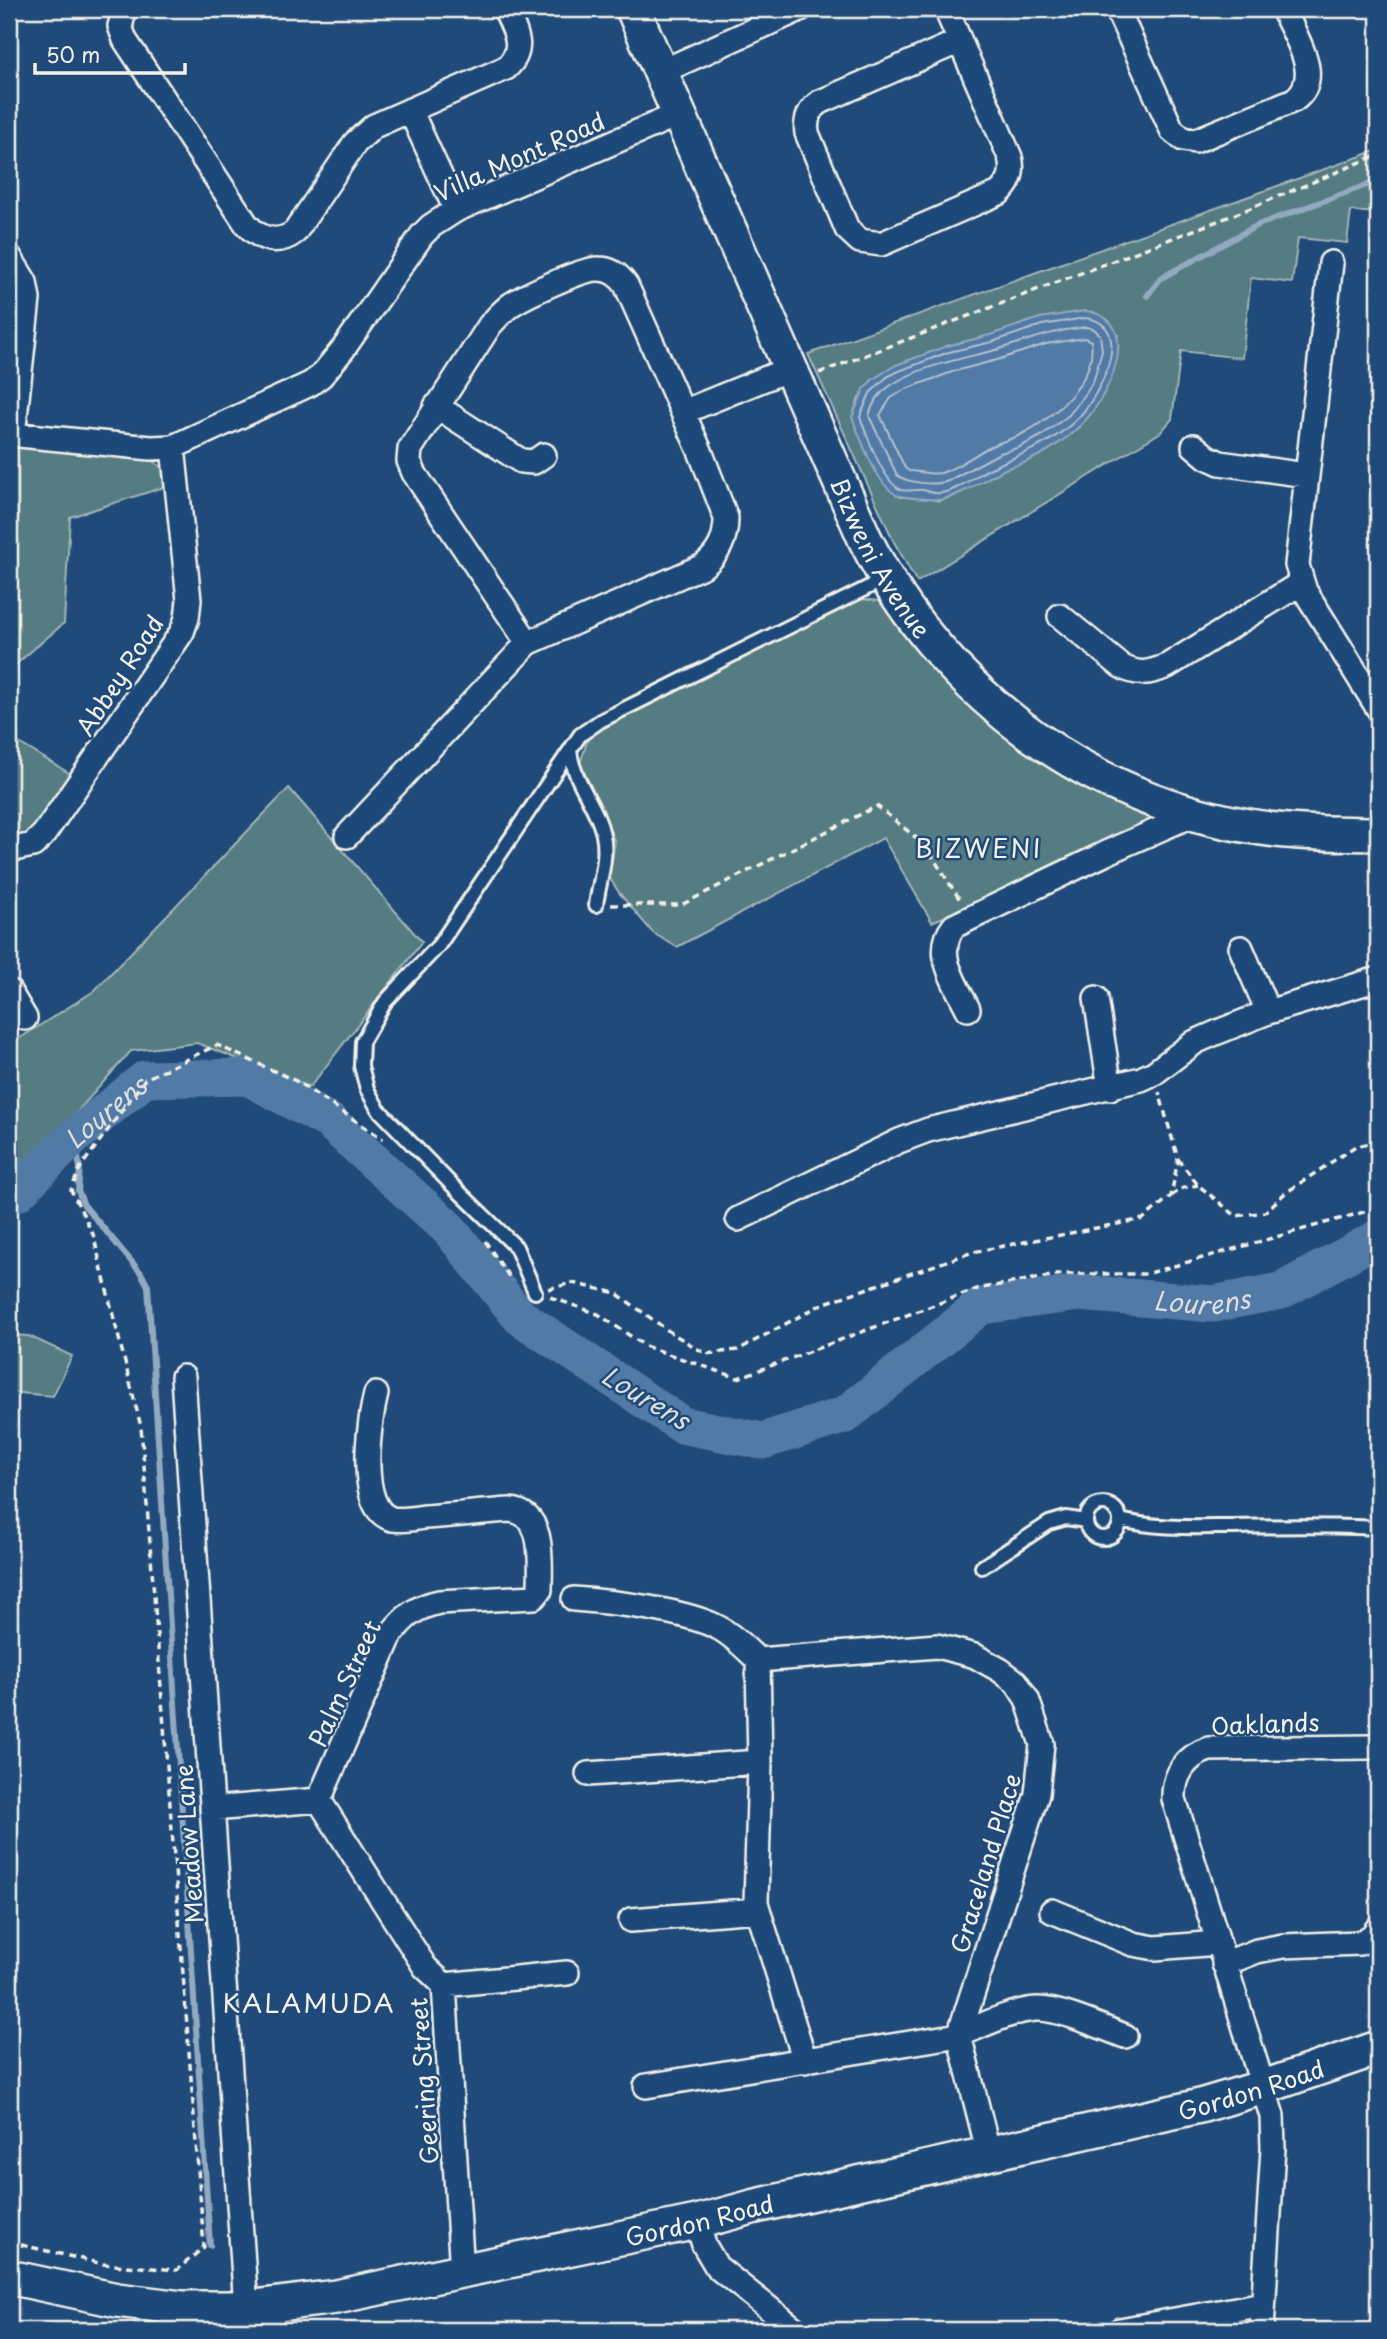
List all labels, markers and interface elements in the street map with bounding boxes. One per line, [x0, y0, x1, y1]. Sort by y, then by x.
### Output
scale bar [35, 32, 186, 76]
text: 50 m [46, 38, 100, 70]
street label: Villa Mont Road [428, 102, 610, 210]
street label: Bizweni Avenue [822, 471, 940, 645]
street label: Abbey Road [66, 608, 172, 742]
district label: BIZWENI [915, 828, 1043, 867]
water label: Lourens [55, 1065, 156, 1157]
water label: Lourens [1152, 1278, 1255, 1324]
water label: Lourens [595, 1356, 699, 1440]
street label: Palm Street [299, 1613, 389, 1752]
street label: Oaklands [1210, 1703, 1320, 1743]
street label: Meadow Lane [164, 1763, 212, 1925]
street label: Graceland Place [941, 1769, 1029, 1957]
district label: KALAMUDA [222, 1983, 396, 2022]
street label: Geering Street [399, 1996, 447, 2166]
street label: Gordon Road [1174, 2050, 1329, 2128]
street label: Gordon Road [622, 2185, 777, 2254]

